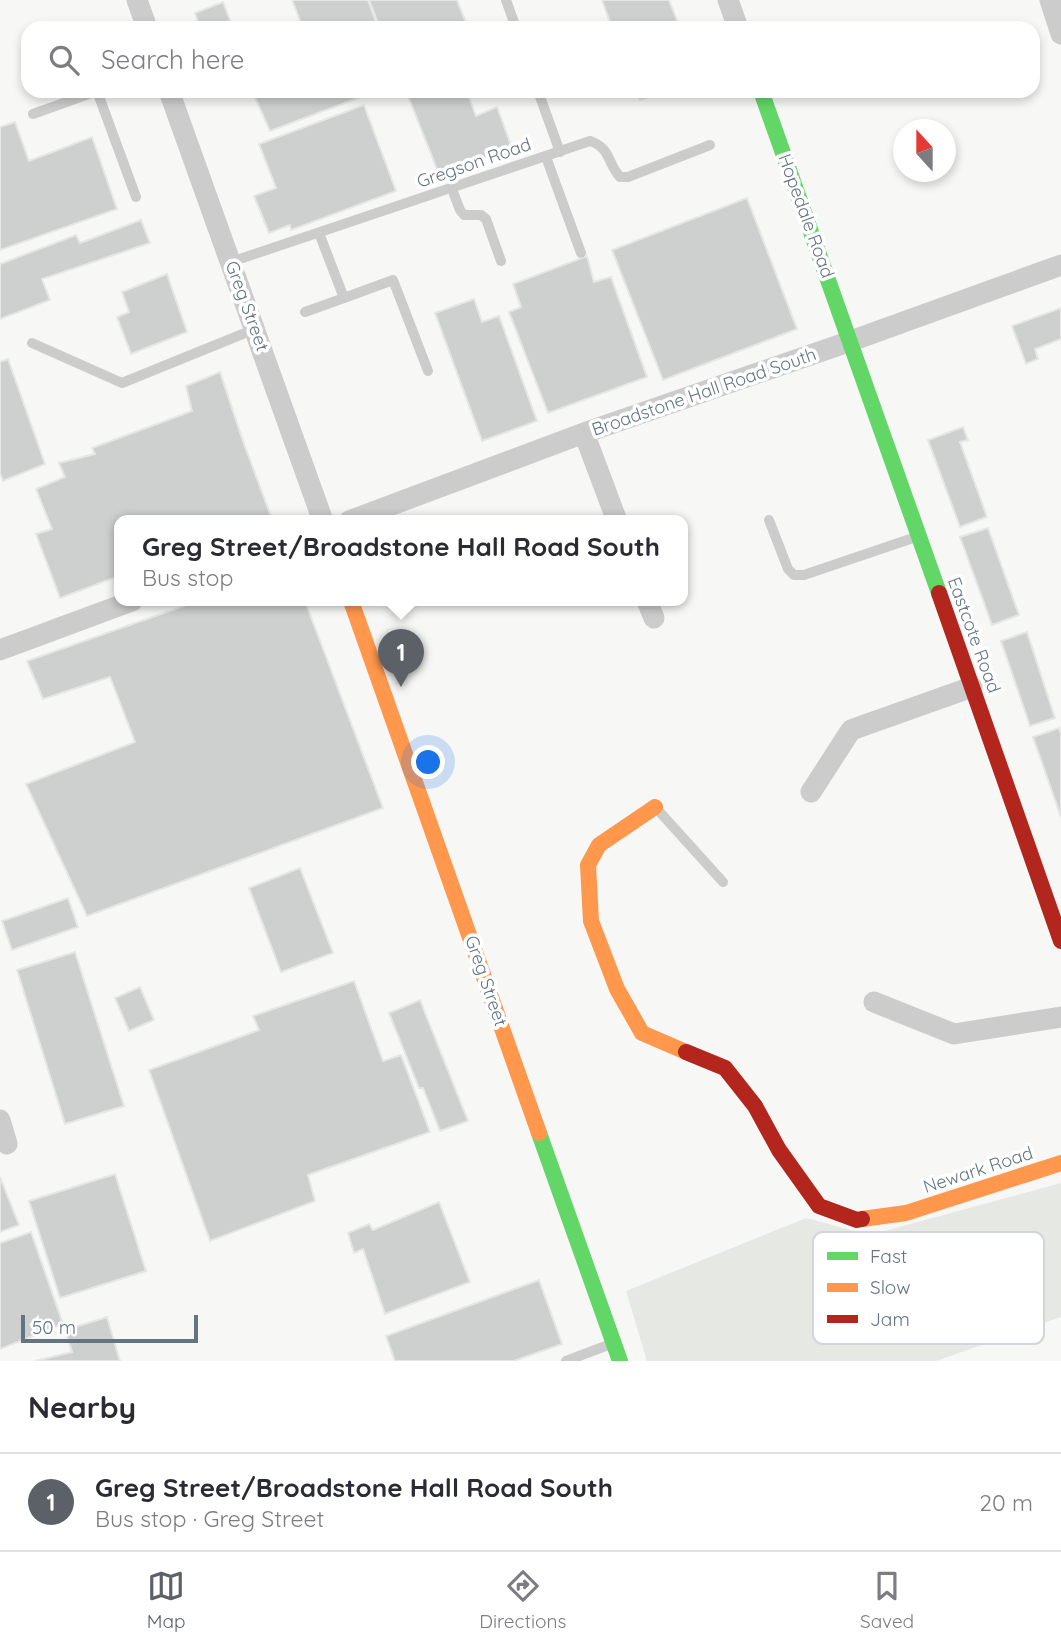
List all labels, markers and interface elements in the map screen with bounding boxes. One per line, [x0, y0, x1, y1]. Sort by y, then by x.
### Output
search box [21, 21, 1040, 98]
icon: search [45, 41, 83, 79]
text: Search here [101, 43, 245, 76]
north arrow [893, 119, 956, 182]
street label: Gregson Road [414, 132, 534, 193]
street label: Hopedale Road [773, 151, 840, 281]
street label: Greg Street [221, 258, 274, 354]
street label: Broadstone Hall Road South [589, 342, 819, 441]
popup [114, 515, 688, 606]
text: Greg Street/Broadstone Hall Road South [142, 530, 660, 563]
text: Bus stop [142, 563, 233, 592]
street label: Eastcote Road [943, 574, 1006, 696]
pin: 1 [378, 629, 424, 687]
your location [411, 745, 445, 779]
street label: Greg Street [460, 932, 513, 1029]
street label: Newark Road [920, 1141, 1036, 1198]
legend [813, 1232, 1044, 1344]
text: Fast [870, 1244, 907, 1268]
text: Slow [870, 1275, 911, 1299]
text: Jam [870, 1307, 910, 1331]
scale bar [21, 1312, 198, 1344]
text: 50 m [32, 1315, 76, 1339]
text: Nearby [28, 1388, 136, 1426]
text: Greg Street/Broadstone Hall Road South [95, 1471, 613, 1504]
text: 1 [47, 1488, 55, 1517]
text: 20 m [979, 1488, 1033, 1517]
text: Bus stop · Greg Street [95, 1504, 324, 1533]
tab: Map [147, 1567, 186, 1633]
tab: Directions [479, 1567, 566, 1633]
tab: Saved [860, 1567, 914, 1633]

